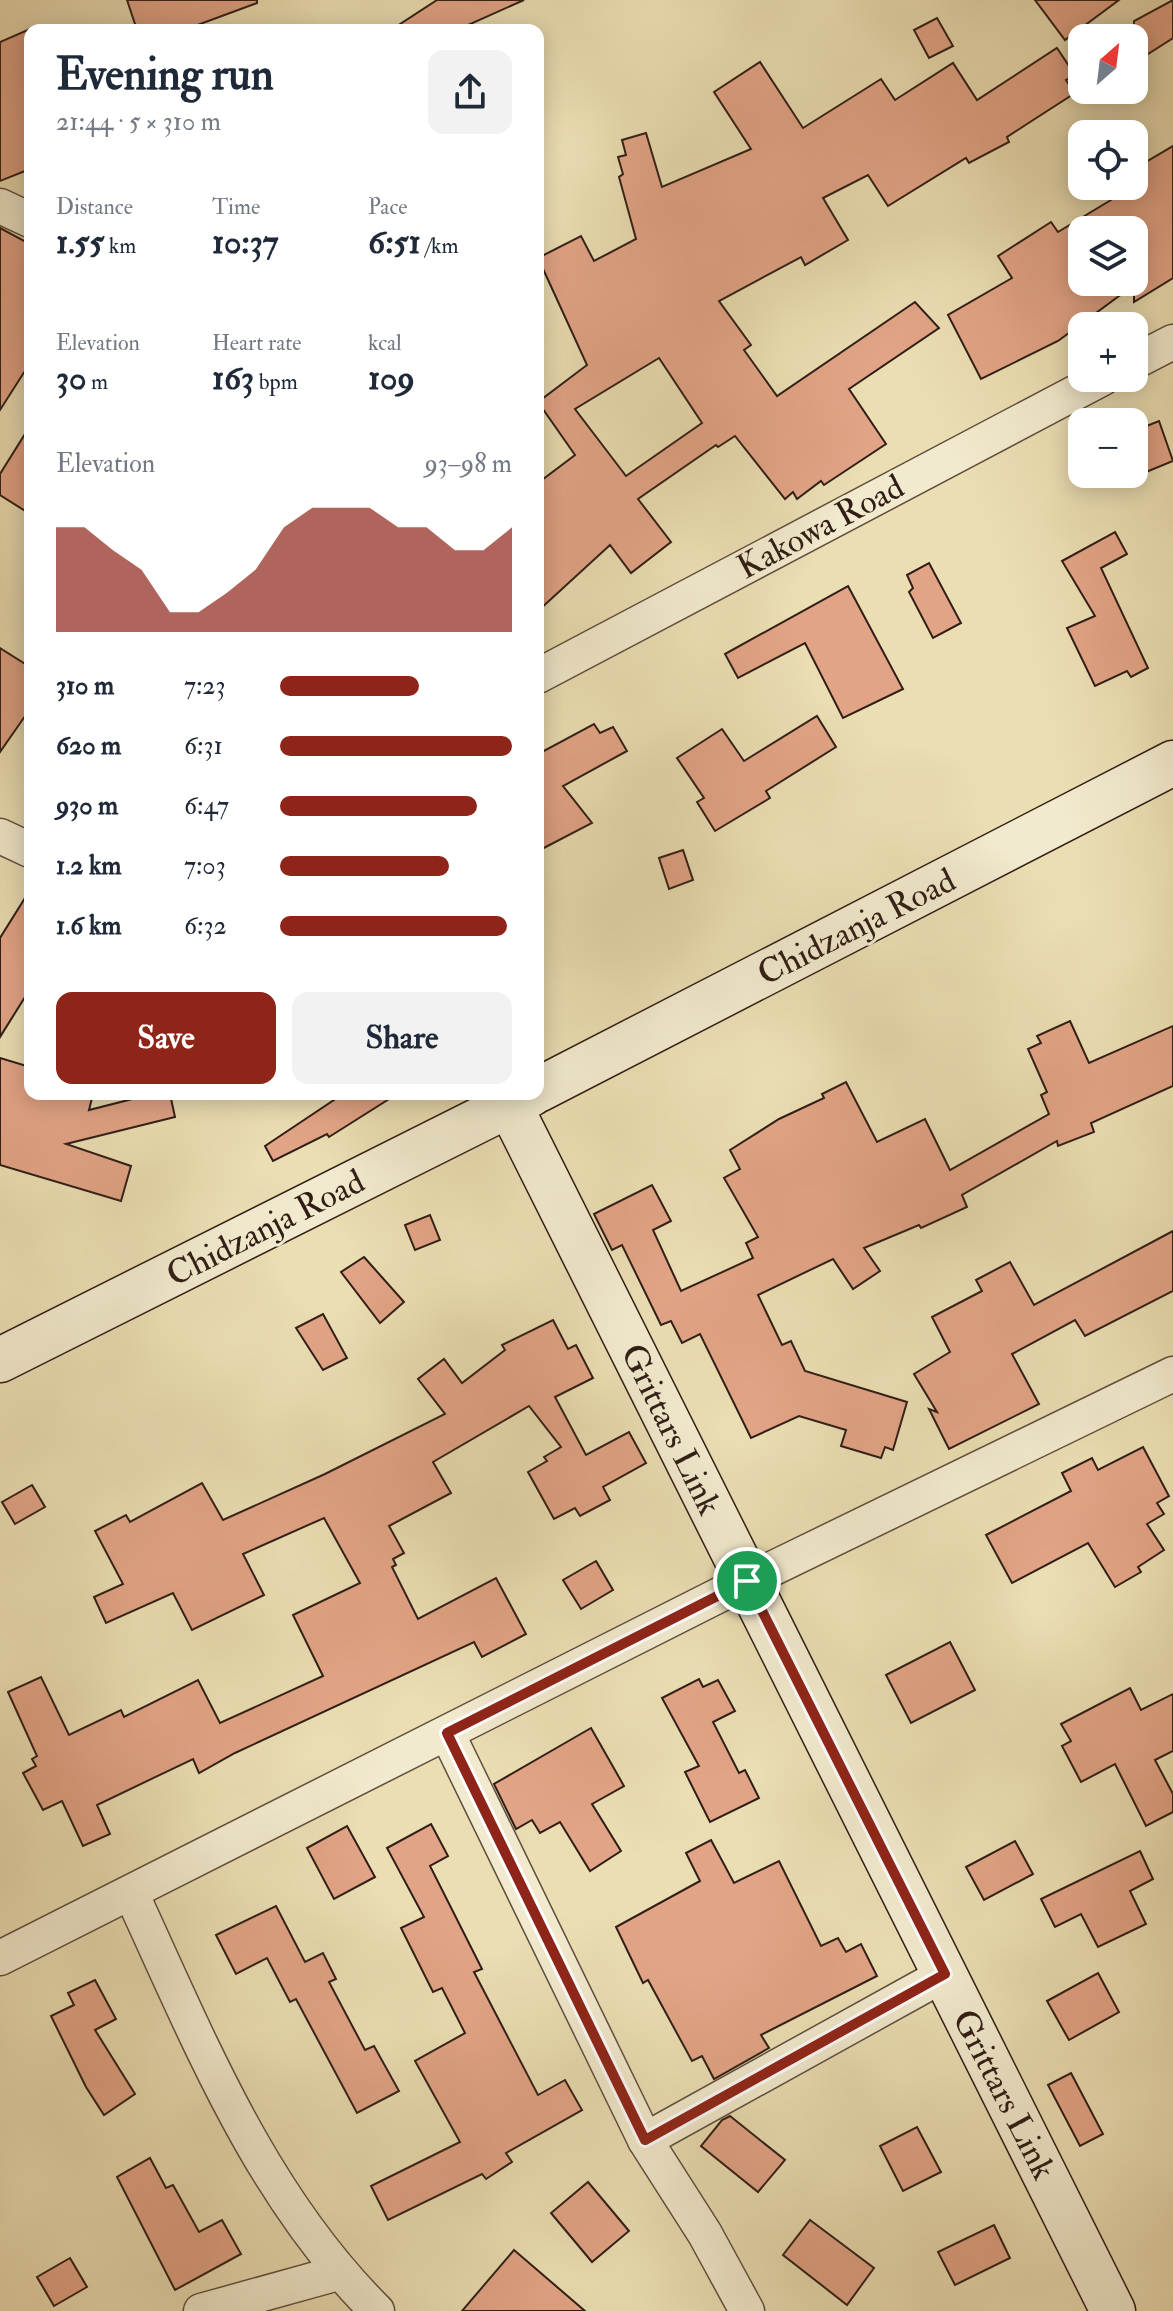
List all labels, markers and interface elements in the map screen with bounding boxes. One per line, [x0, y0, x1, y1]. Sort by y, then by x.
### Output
north arrow [1068, 24, 1148, 104]
map controls [1068, 24, 1148, 488]
text: Evening run [56, 48, 274, 103]
button: share [428, 50, 512, 134]
text: 21:44 · 5 × 310 m [56, 106, 221, 138]
button: locate [1068, 120, 1148, 200]
text: Distance [56, 193, 133, 221]
text: Time [212, 193, 260, 221]
text: Pace [368, 193, 407, 221]
button: layers [1068, 216, 1148, 296]
text: 1.55 [56, 221, 104, 264]
text: 10:37 [212, 221, 278, 264]
text: 6:51 [368, 221, 421, 264]
text: km [104, 232, 136, 260]
text: /km [421, 232, 459, 260]
button: + [1068, 312, 1148, 392]
text: Elevation [56, 329, 140, 357]
text: Heart rate [212, 329, 302, 357]
text: kcal [368, 329, 402, 357]
text: 30 [56, 357, 86, 400]
text: 163 [212, 357, 254, 400]
text: 109 [368, 357, 415, 400]
text: m [86, 368, 108, 396]
text: bpm [254, 368, 298, 396]
button: − [1068, 408, 1148, 488]
text: Elevation [56, 448, 155, 480]
text: 93–98 m [424, 448, 512, 480]
street label: Kakowa Road [730, 465, 912, 589]
text: 310 m [56, 670, 114, 702]
text: 7:23 [184, 670, 226, 702]
text: 620 m [56, 730, 121, 762]
text: 6:31 [184, 730, 223, 762]
text: 930 m [56, 790, 118, 822]
text: 6:47 [184, 790, 229, 822]
text: 1.2 km [56, 850, 122, 882]
text: 7:03 [184, 850, 226, 882]
street label: Chidzanja Road [751, 859, 963, 996]
text: 1.6 km [56, 910, 121, 942]
text: 6:32 [184, 910, 227, 942]
button: Save [56, 992, 276, 1084]
button: Share [292, 992, 512, 1084]
street label: Chidzanja Road [160, 1160, 372, 1297]
street label: Grittars Link [611, 1337, 731, 1522]
pin [713, 1547, 781, 1615]
icon: arrive [725, 1559, 769, 1603]
street label: Grittars Link [942, 2002, 1065, 2187]

